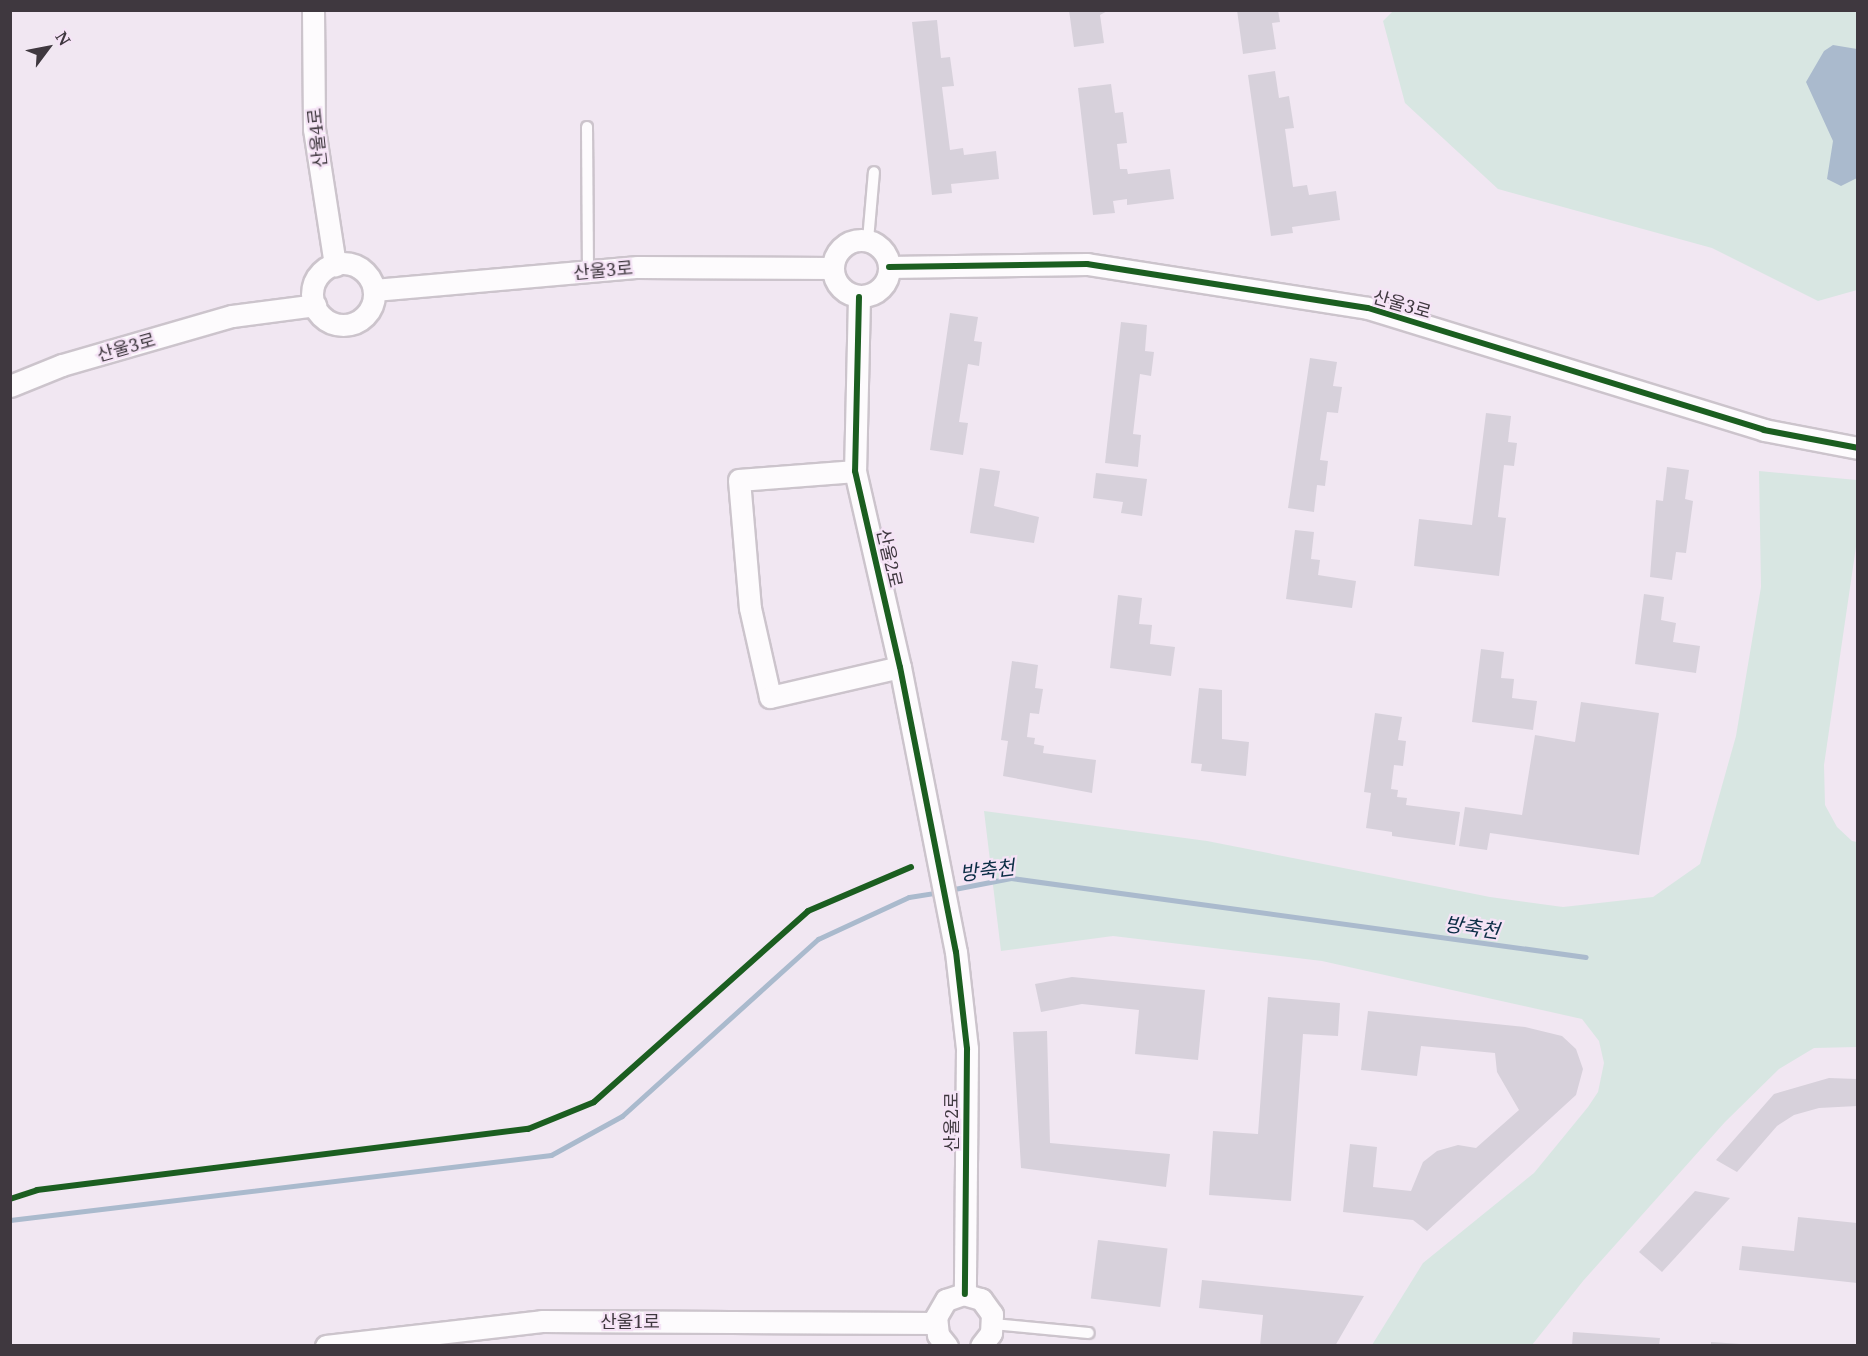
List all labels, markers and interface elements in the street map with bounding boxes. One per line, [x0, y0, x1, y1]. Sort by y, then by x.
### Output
north arrow [18, 18, 78, 78]
text: N [51, 27, 76, 50]
street label: 산울4로 [303, 107, 331, 169]
street label: 산울3로 [572, 257, 634, 283]
street label: 산울3로 [1370, 285, 1434, 323]
street label: 산울3로 [94, 328, 158, 366]
street label: 산울2로 [873, 526, 907, 590]
water label: 방축천 [958, 855, 1016, 885]
water label: 방축천 [1443, 911, 1501, 943]
street label: 산울2로 [940, 1092, 962, 1152]
street label: 산울1로 [600, 1310, 660, 1332]

